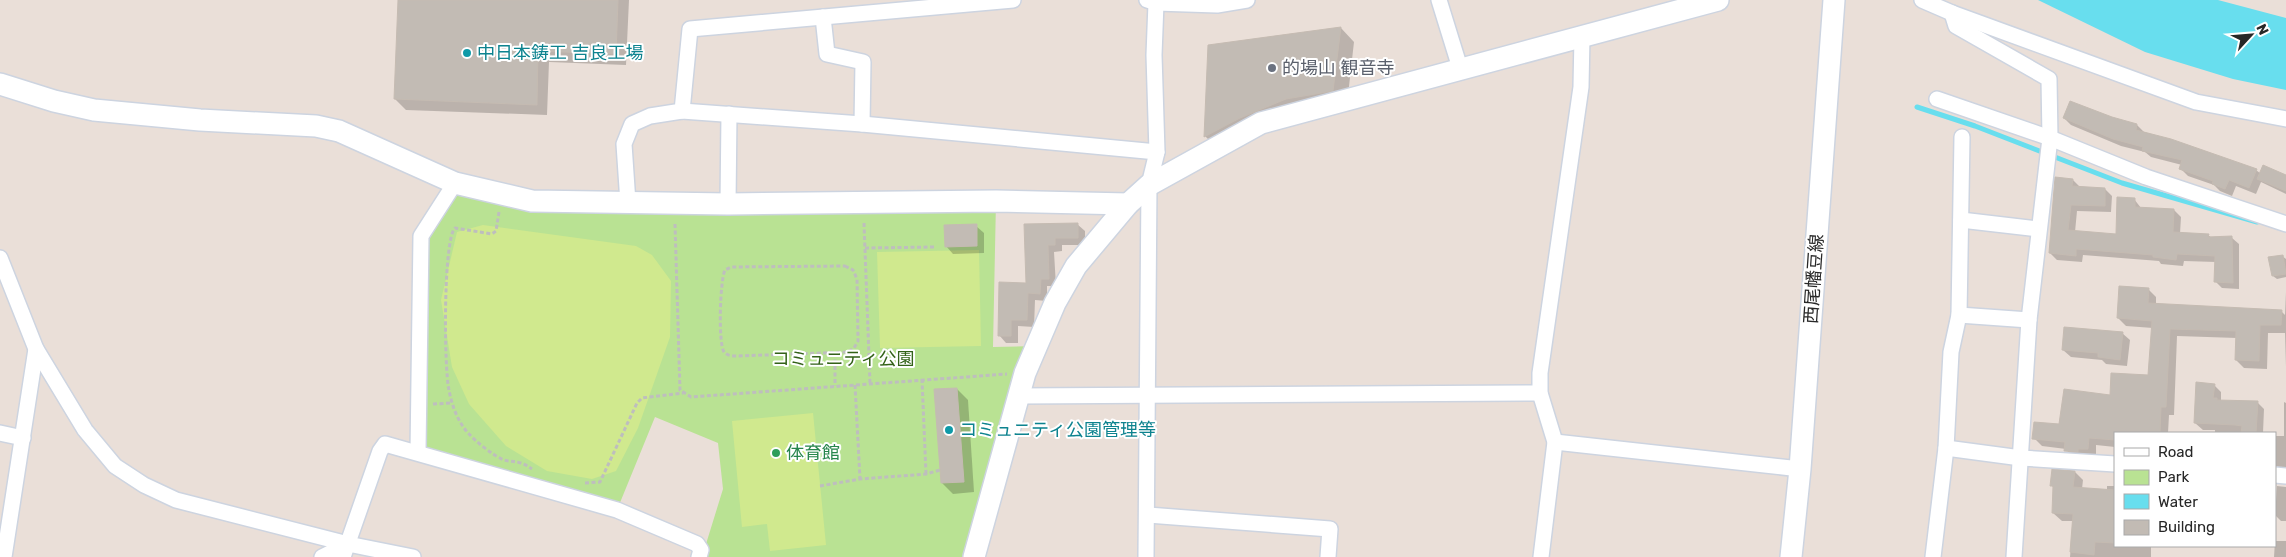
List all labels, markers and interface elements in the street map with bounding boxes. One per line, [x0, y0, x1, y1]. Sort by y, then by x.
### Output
north arrow [2226, 10, 2276, 60]
text: N [2252, 21, 2272, 38]
place label: 中日本鋳工 吉良工場 [477, 42, 643, 64]
marker: 中日本鋳工 吉良工場 [461, 47, 473, 59]
place label: 的場山 観音寺 [1282, 57, 1394, 79]
marker: 的場山 観音寺 [1266, 62, 1278, 74]
street label: 西尾幡豆線 [1800, 233, 1828, 325]
park label: コミュニティ公園 [772, 348, 914, 370]
place label: コミュニティ公園管理等 [959, 419, 1156, 441]
marker: コミュニティ公園管理等 [943, 424, 955, 436]
legend [2114, 432, 2276, 547]
place label: 体育館 [786, 442, 840, 464]
text: Road [2158, 443, 2194, 461]
marker: 体育館 [770, 447, 782, 459]
text: Park [2158, 468, 2189, 486]
text: Water [2158, 493, 2198, 511]
text: Building [2158, 518, 2215, 536]

